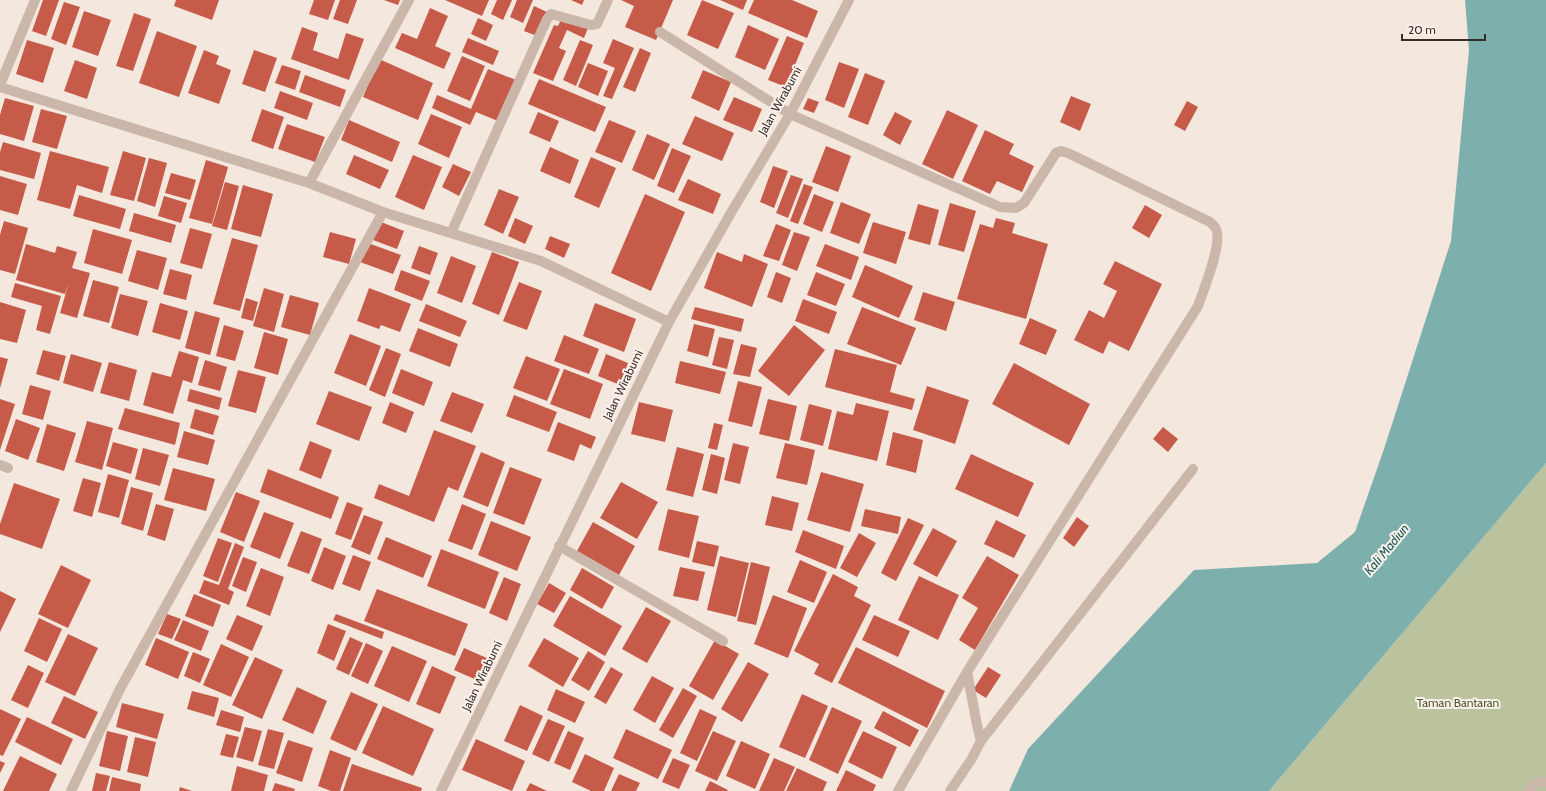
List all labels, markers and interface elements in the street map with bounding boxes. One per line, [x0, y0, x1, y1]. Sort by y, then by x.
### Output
scale bar [1402, 16, 1485, 42]
text: 20 m [1408, 22, 1436, 37]
street label: Jalan Wirabumi [754, 64, 805, 139]
street label: Jalan Wirabumi [599, 347, 646, 423]
water label: Kali Madiun [1360, 520, 1412, 578]
street label: Jalan Wirabumi [458, 638, 505, 714]
park label: Taman Bantaran [1417, 695, 1500, 710]

